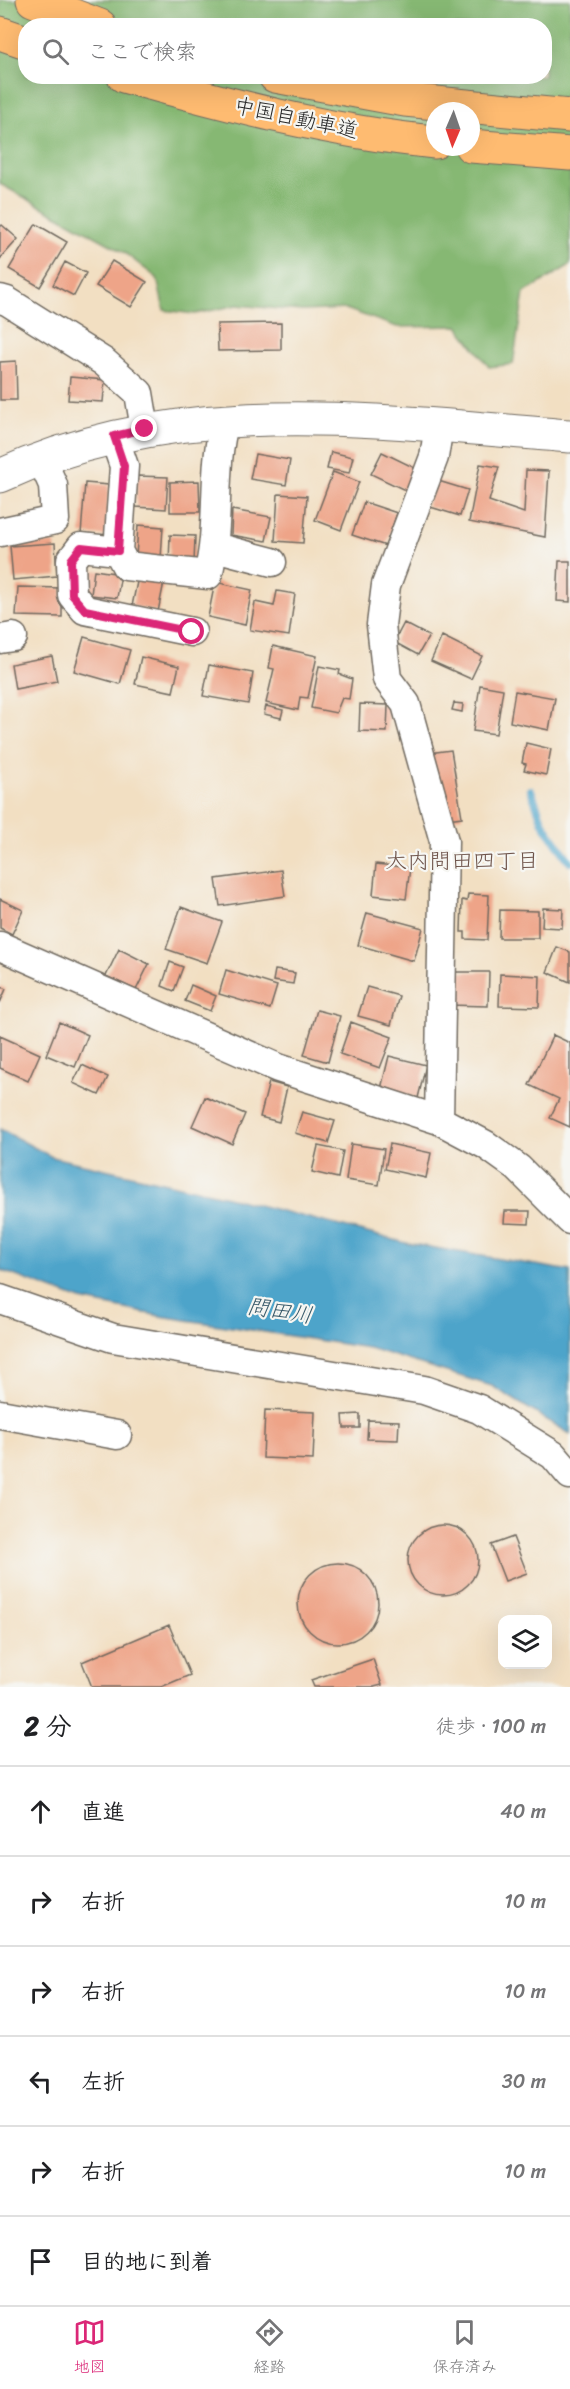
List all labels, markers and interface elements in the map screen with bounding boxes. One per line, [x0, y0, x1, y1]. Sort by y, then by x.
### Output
search box [18, 18, 552, 84]
text: ここで検索 [87, 32, 197, 71]
icon: search [39, 35, 72, 68]
street label: 中国自動車道 [230, 86, 362, 150]
north arrow [426, 102, 480, 156]
route end [131, 415, 157, 441]
route start [178, 618, 204, 644]
district label: 大内問田四丁目 [385, 841, 539, 880]
water label: 問田川 [244, 1286, 316, 1335]
map controls [498, 1615, 552, 1669]
button: layers [498, 1615, 552, 1669]
text: 2 分 [24, 1703, 72, 1749]
text: 徒歩 · 100 m [436, 1709, 546, 1744]
text: 直進 [81, 1792, 125, 1831]
text: 40 m [500, 1794, 546, 1829]
icon: ahead [24, 1795, 57, 1828]
text: 右折 [81, 1882, 125, 1921]
text: 10 m [504, 1884, 546, 1919]
icon: right [24, 1885, 57, 1918]
text: 右折 [81, 1972, 125, 2011]
text: 10 m [504, 1974, 546, 2009]
icon: right [24, 1975, 57, 2008]
text: 左折 [81, 2062, 125, 2101]
text: 30 m [502, 2064, 546, 2099]
icon: left [24, 2065, 57, 2098]
text: 右折 [81, 2152, 125, 2191]
text: 10 m [504, 2154, 546, 2189]
icon: right [24, 2155, 57, 2188]
text: 目的地に到着 [81, 2242, 213, 2281]
icon: arrive [24, 2245, 57, 2278]
tab: 地図 [73, 2316, 106, 2381]
tab: 経路 [253, 2316, 286, 2381]
tab: 保存済み [433, 2316, 497, 2381]

